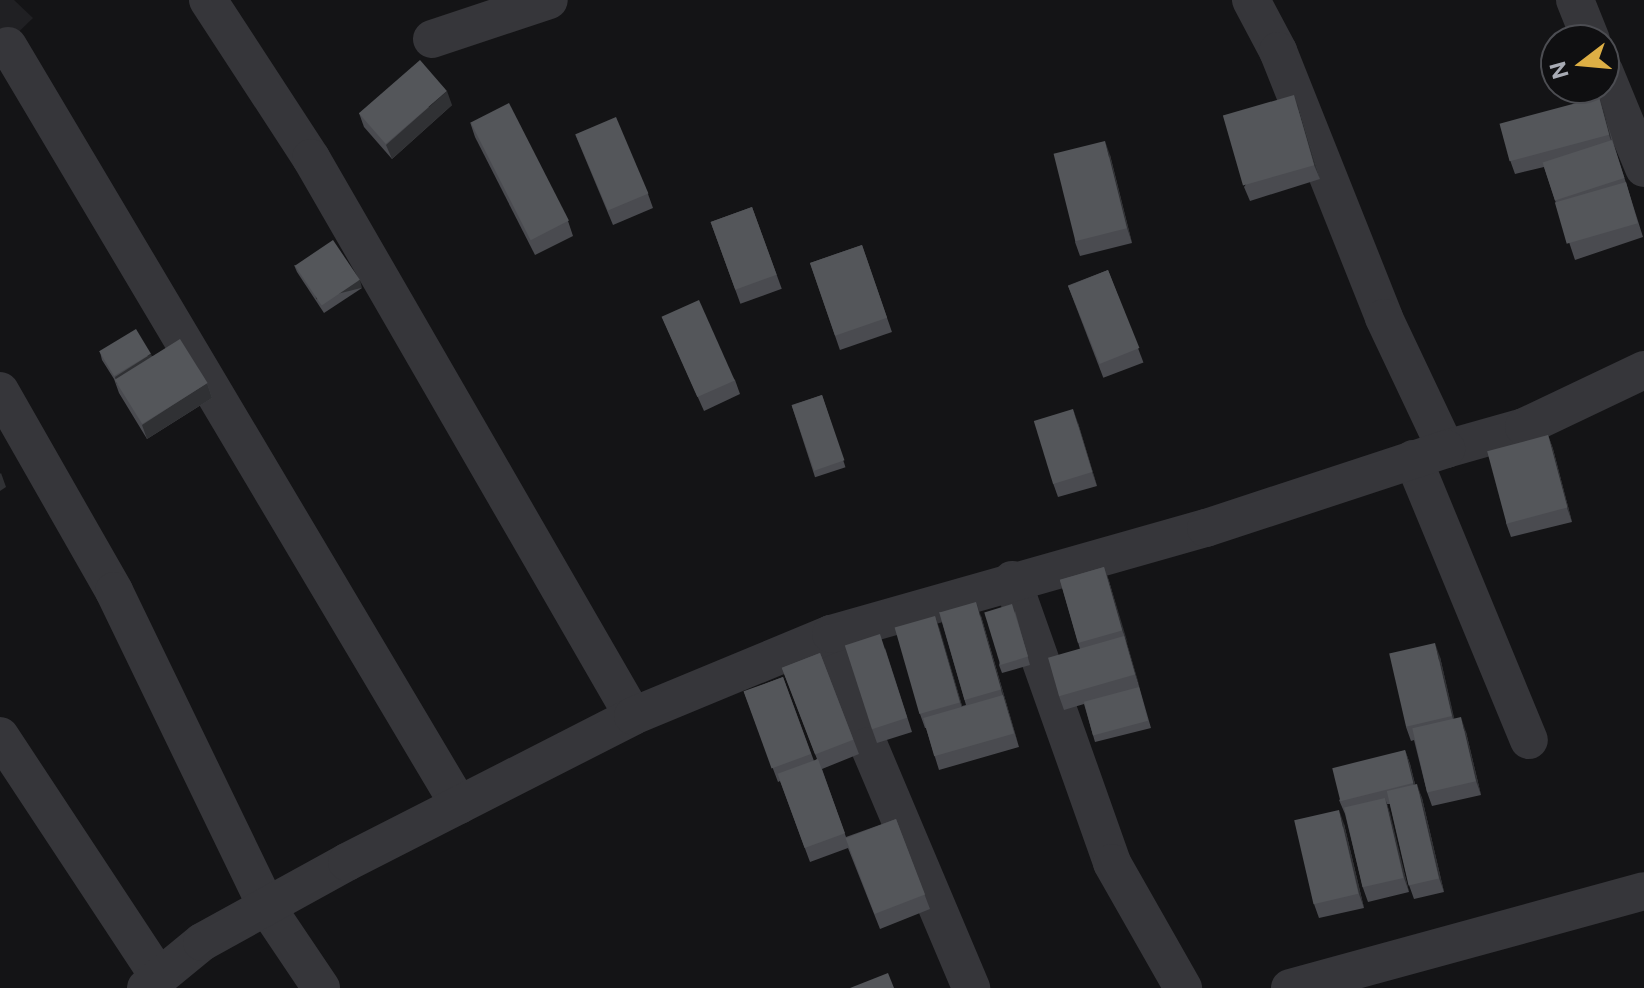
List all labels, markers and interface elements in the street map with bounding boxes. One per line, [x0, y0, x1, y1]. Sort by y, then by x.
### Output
north arrow [1540, 24, 1620, 104]
text: N [1544, 58, 1574, 82]

